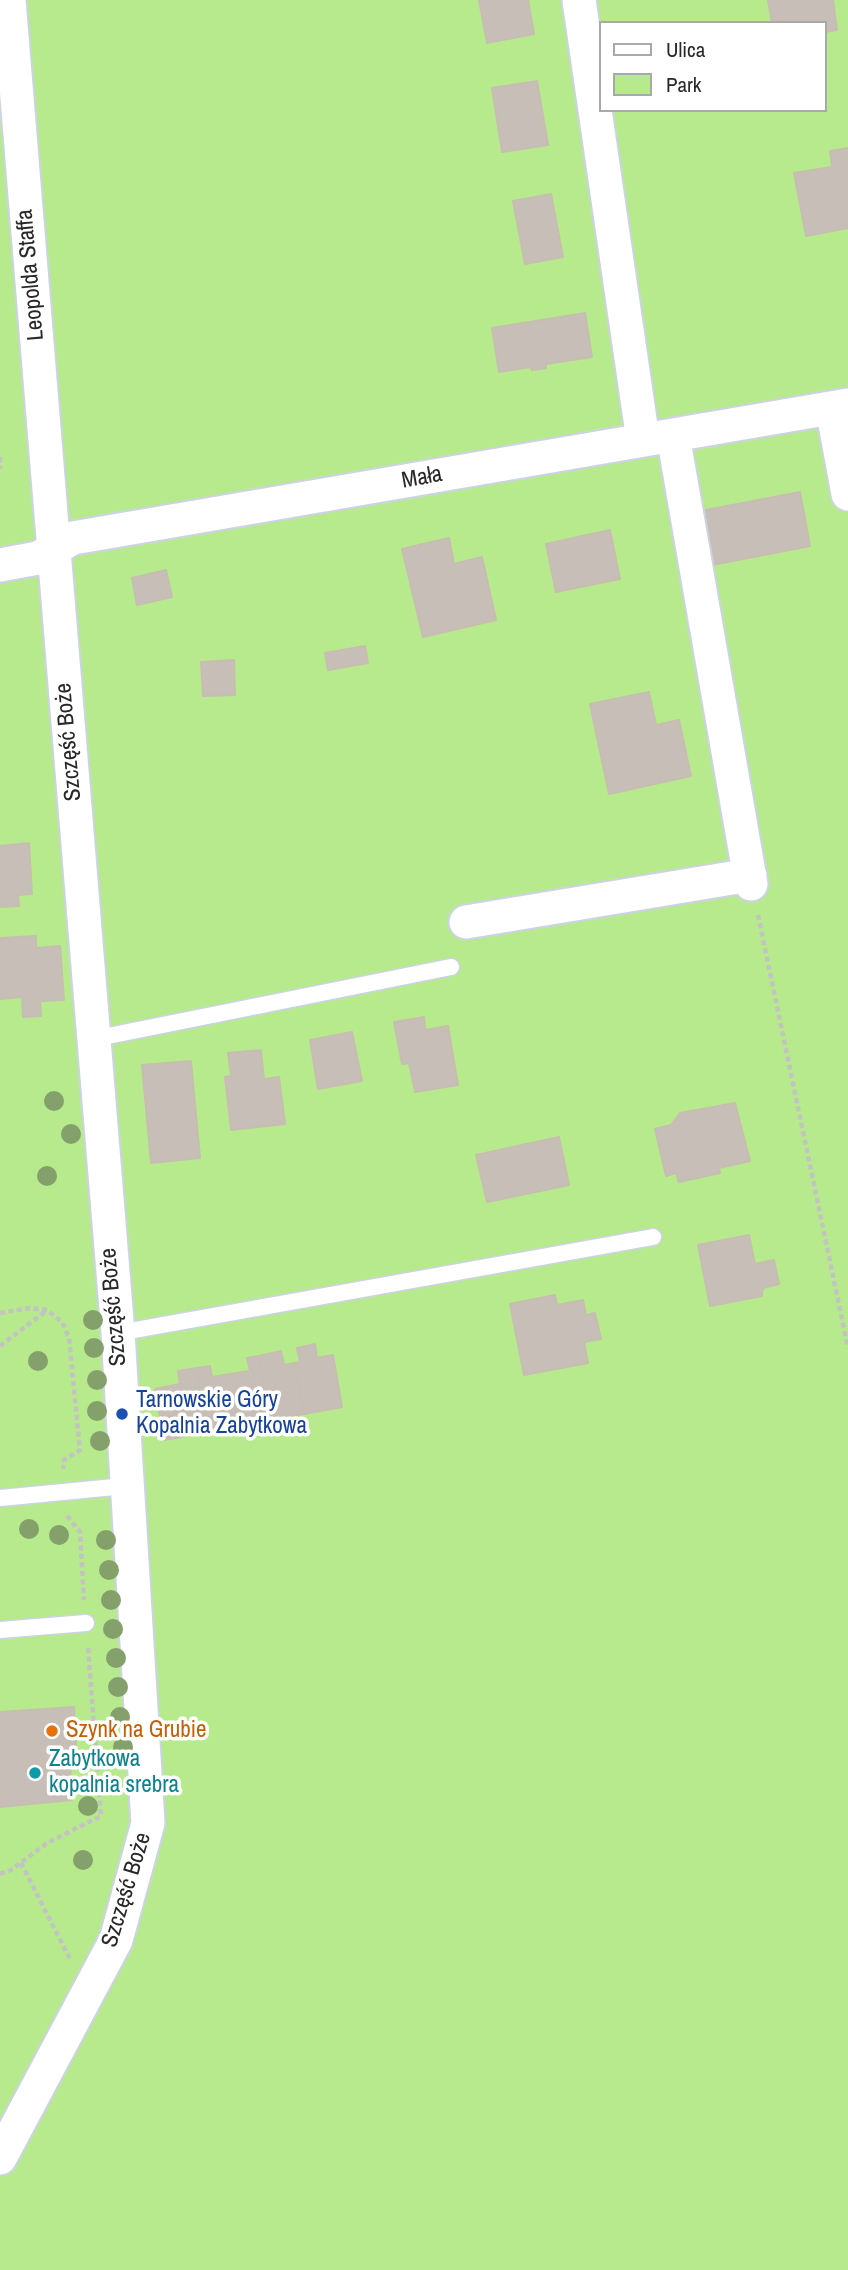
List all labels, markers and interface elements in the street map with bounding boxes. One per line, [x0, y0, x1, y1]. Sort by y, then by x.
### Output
legend [600, 21, 827, 112]
text: Ulica [666, 35, 705, 64]
text: Park [666, 70, 701, 99]
street label: Leopolda Staffa [12, 208, 50, 342]
street label: Mała [399, 461, 445, 495]
street label: Szczęść Boże [50, 682, 88, 802]
street label: Szczęść Boże [95, 1247, 133, 1367]
place label: Tarnowskie Góry Kopalnia Zabytkowa [136, 1387, 307, 1441]
marker: Tarnowskie Góry Kopalnia Zabytkowa [114, 1406, 130, 1422]
place label: Szynk na Grubie [66, 1717, 206, 1745]
marker: Szynk na Grubie [44, 1723, 60, 1739]
place label: Zabytkowa kopalnia srebra [49, 1746, 179, 1800]
marker: Zabytkowa kopalnia srebra [27, 1765, 43, 1781]
street label: Szczęść Boże [96, 1829, 158, 1951]

